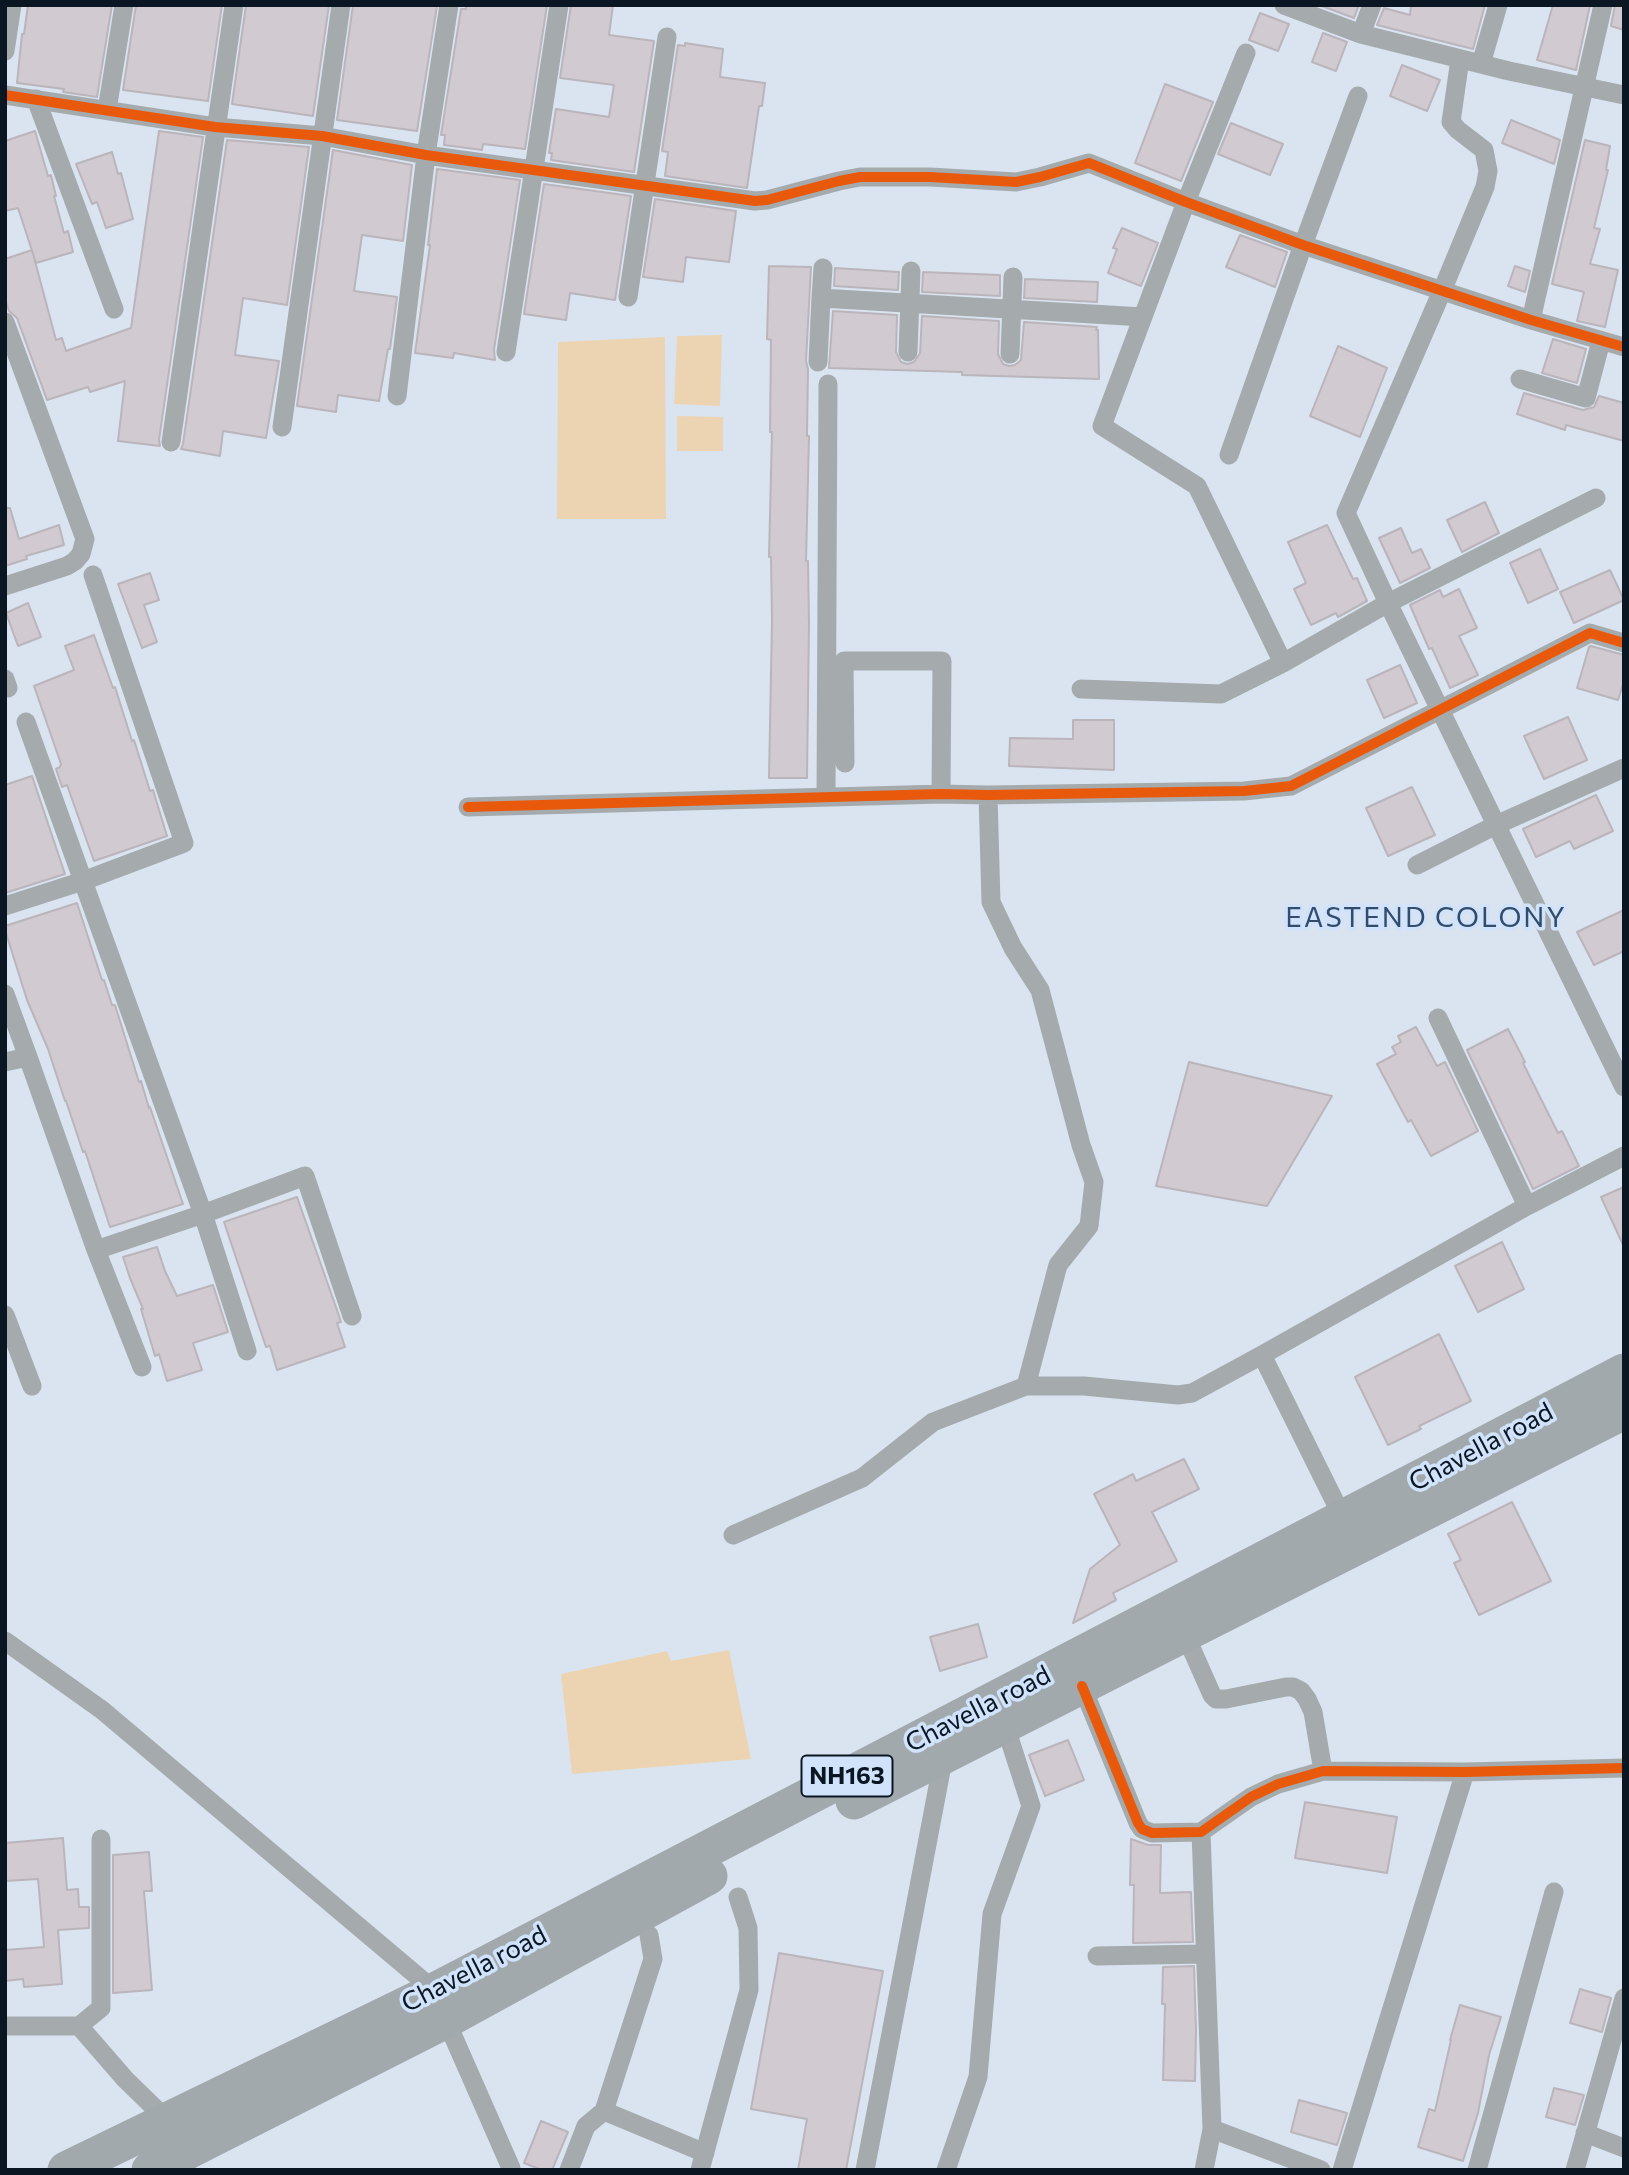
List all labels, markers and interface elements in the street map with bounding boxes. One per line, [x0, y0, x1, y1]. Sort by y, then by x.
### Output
district label: EASTEND COLONY [1287, 901, 1565, 935]
street label: Chavella road [1404, 1396, 1558, 1498]
street label: Chavella road [900, 1659, 1056, 1759]
road number: NH163 [802, 1756, 892, 1797]
street label: Chavella road [396, 1919, 552, 2019]

